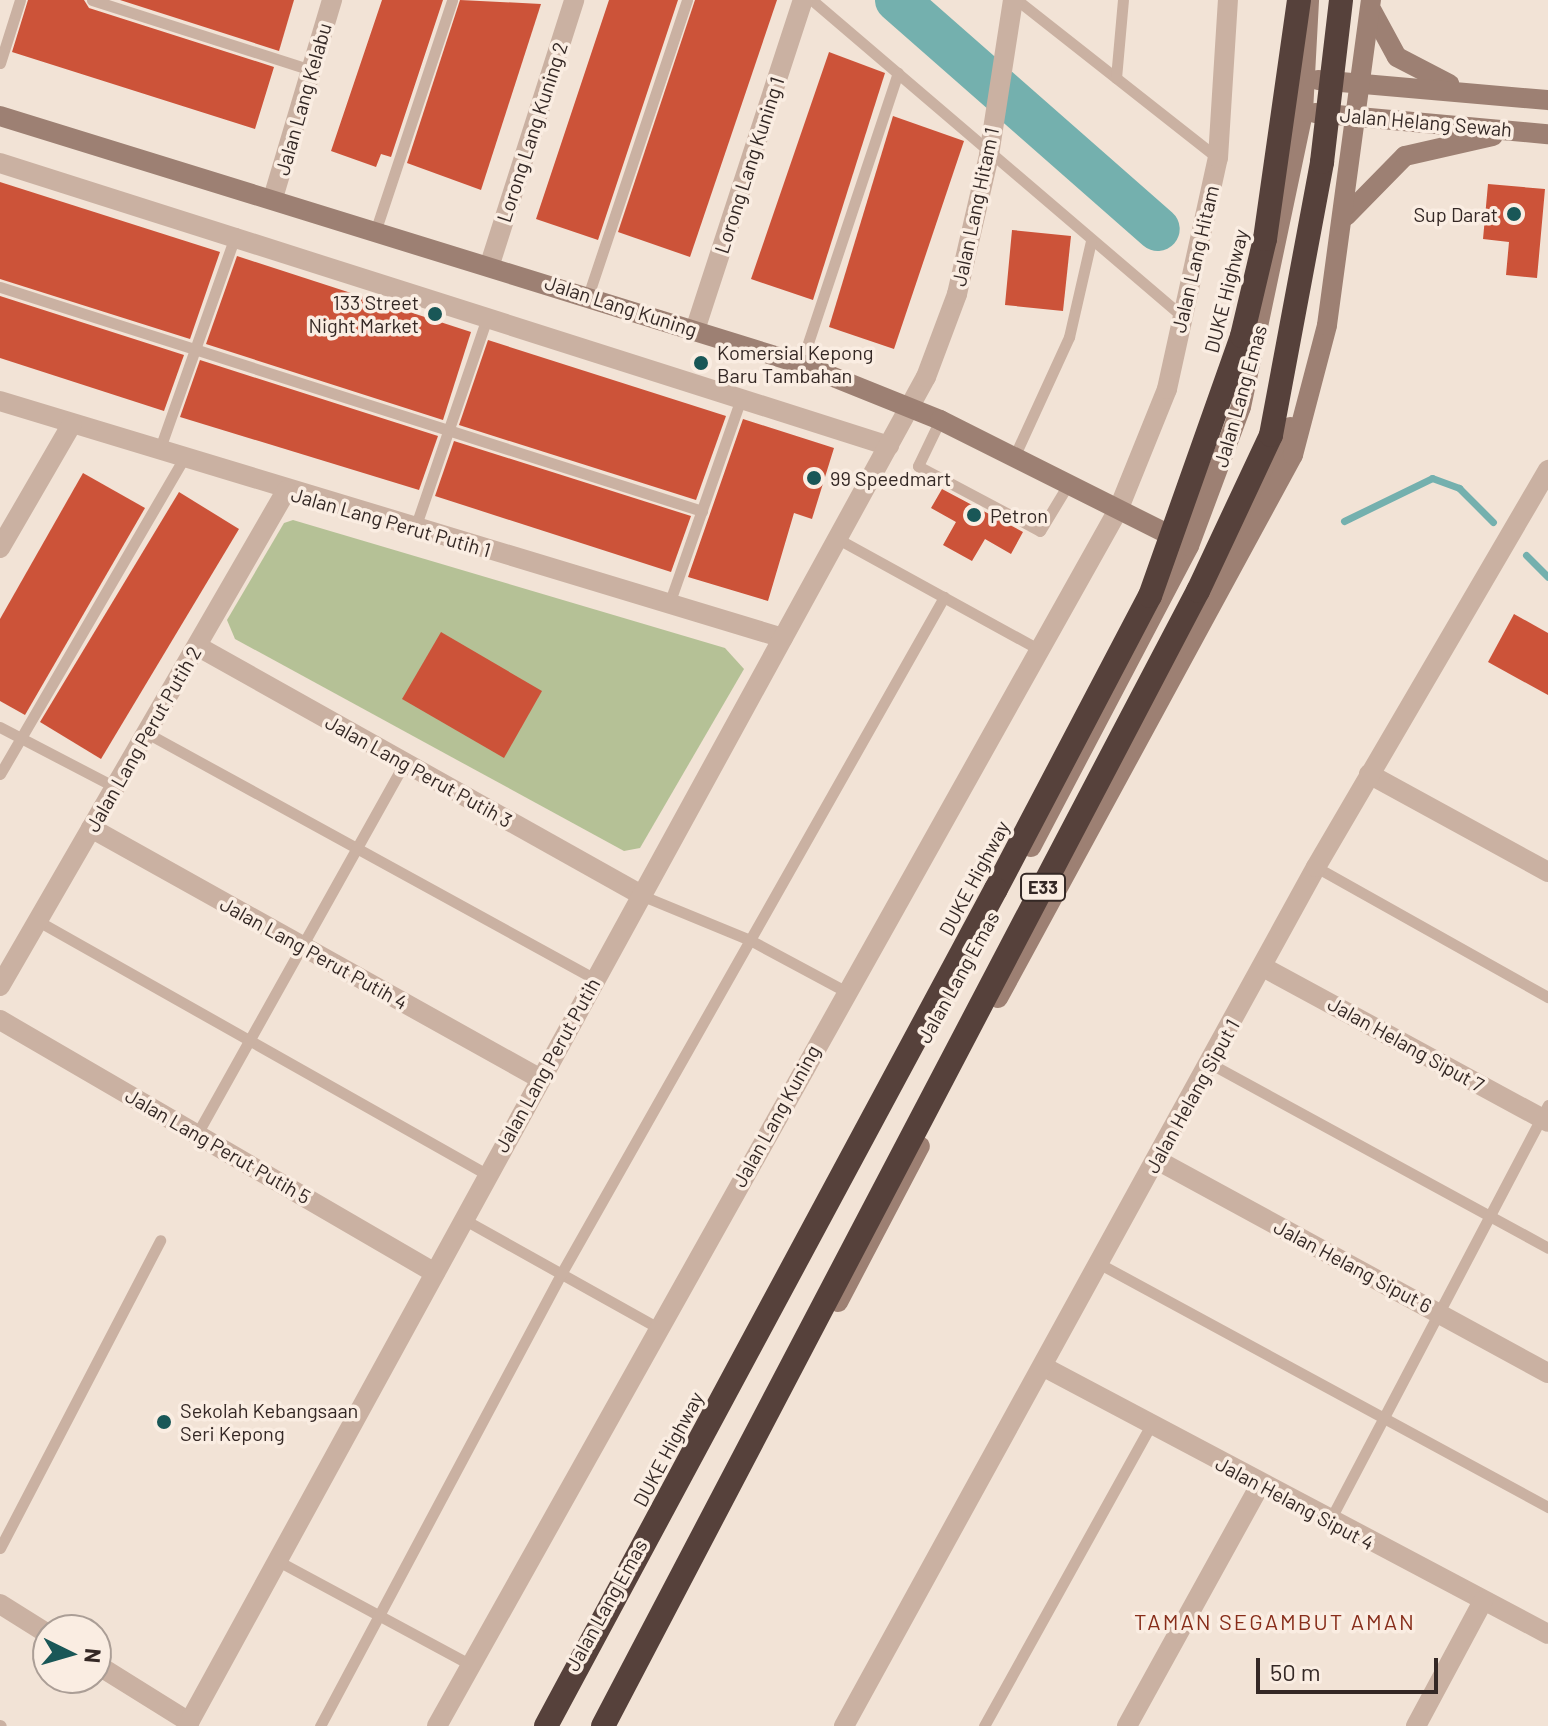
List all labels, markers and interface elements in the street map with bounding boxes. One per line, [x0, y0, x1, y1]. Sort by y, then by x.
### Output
street label: Jalan Lang Kelabu [270, 20, 336, 178]
street label: Lorong Lang Kuning 2 [492, 39, 572, 225]
street label: Lorong Lang Kuning 1 [709, 74, 789, 256]
street label: Jalan Helang Sewah [1339, 103, 1513, 141]
street label: Jalan Lang Hitam 1 [946, 125, 1004, 289]
street label: Jalan Lang Hitam [1166, 183, 1224, 335]
place label: Sup Darat [1413, 202, 1498, 226]
marker: Sup Darat [1505, 205, 1523, 223]
street label: DUKE Highway [1199, 227, 1253, 355]
street label: Jalan Lang Kuning [542, 270, 700, 342]
place label: 133 Street Night Market [308, 290, 419, 337]
marker: 133 Street Night Market [426, 305, 444, 323]
street label: Jalan Lang Emas [1208, 322, 1272, 470]
place label: Komersial Kepong Baru Tambahan [717, 340, 873, 387]
marker: Komersial Kepong Baru Tambahan [692, 354, 710, 372]
place label: 99 Speedmart [830, 466, 951, 490]
marker: 99 Speedmart [805, 469, 823, 487]
street label: Jalan Lang Perut Putih 1 [288, 482, 494, 562]
place label: Petron [990, 503, 1048, 527]
marker: Petron [965, 506, 983, 524]
street label: Jalan Lang Perut Putih 2 [80, 642, 206, 836]
street label: Jalan Lang Perut Putih 3 [321, 710, 517, 832]
street label: DUKE Highway [934, 816, 1014, 940]
road number: E33 [1019, 873, 1067, 901]
street label: Jalan Lang Perut Putih 4 [216, 891, 412, 1015]
street label: Jalan Lang Emas [912, 907, 1004, 1047]
street label: Jalan Lang Perut Putih [489, 974, 605, 1156]
street label: Jalan Helang Siput 7 [1324, 991, 1488, 1097]
street label: Jalan Helang Siput 1 [1140, 1015, 1244, 1177]
street label: Jalan Lang Kuning [727, 1041, 825, 1191]
street label: Jalan Lang Perut Putih 5 [121, 1083, 315, 1209]
street label: Jalan Helang Siput 6 [1270, 1214, 1436, 1318]
street label: DUKE Highway [628, 1387, 708, 1511]
place label: Sekolah Kebangsaan Seri Kepong [180, 1398, 358, 1445]
marker: Sekolah Kebangsaan Seri Kepong [155, 1413, 173, 1431]
street label: Jalan Helang Siput 4 [1212, 1451, 1378, 1555]
street label: Jalan Lang Emas [560, 1535, 652, 1675]
district label: TAMAN SEGAMBUT AMAN [1134, 1609, 1416, 1635]
north arrow [32, 1614, 112, 1694]
scale bar [1260, 1642, 1442, 1692]
text: N [80, 1647, 108, 1664]
text: 50 m [1270, 1657, 1321, 1686]

